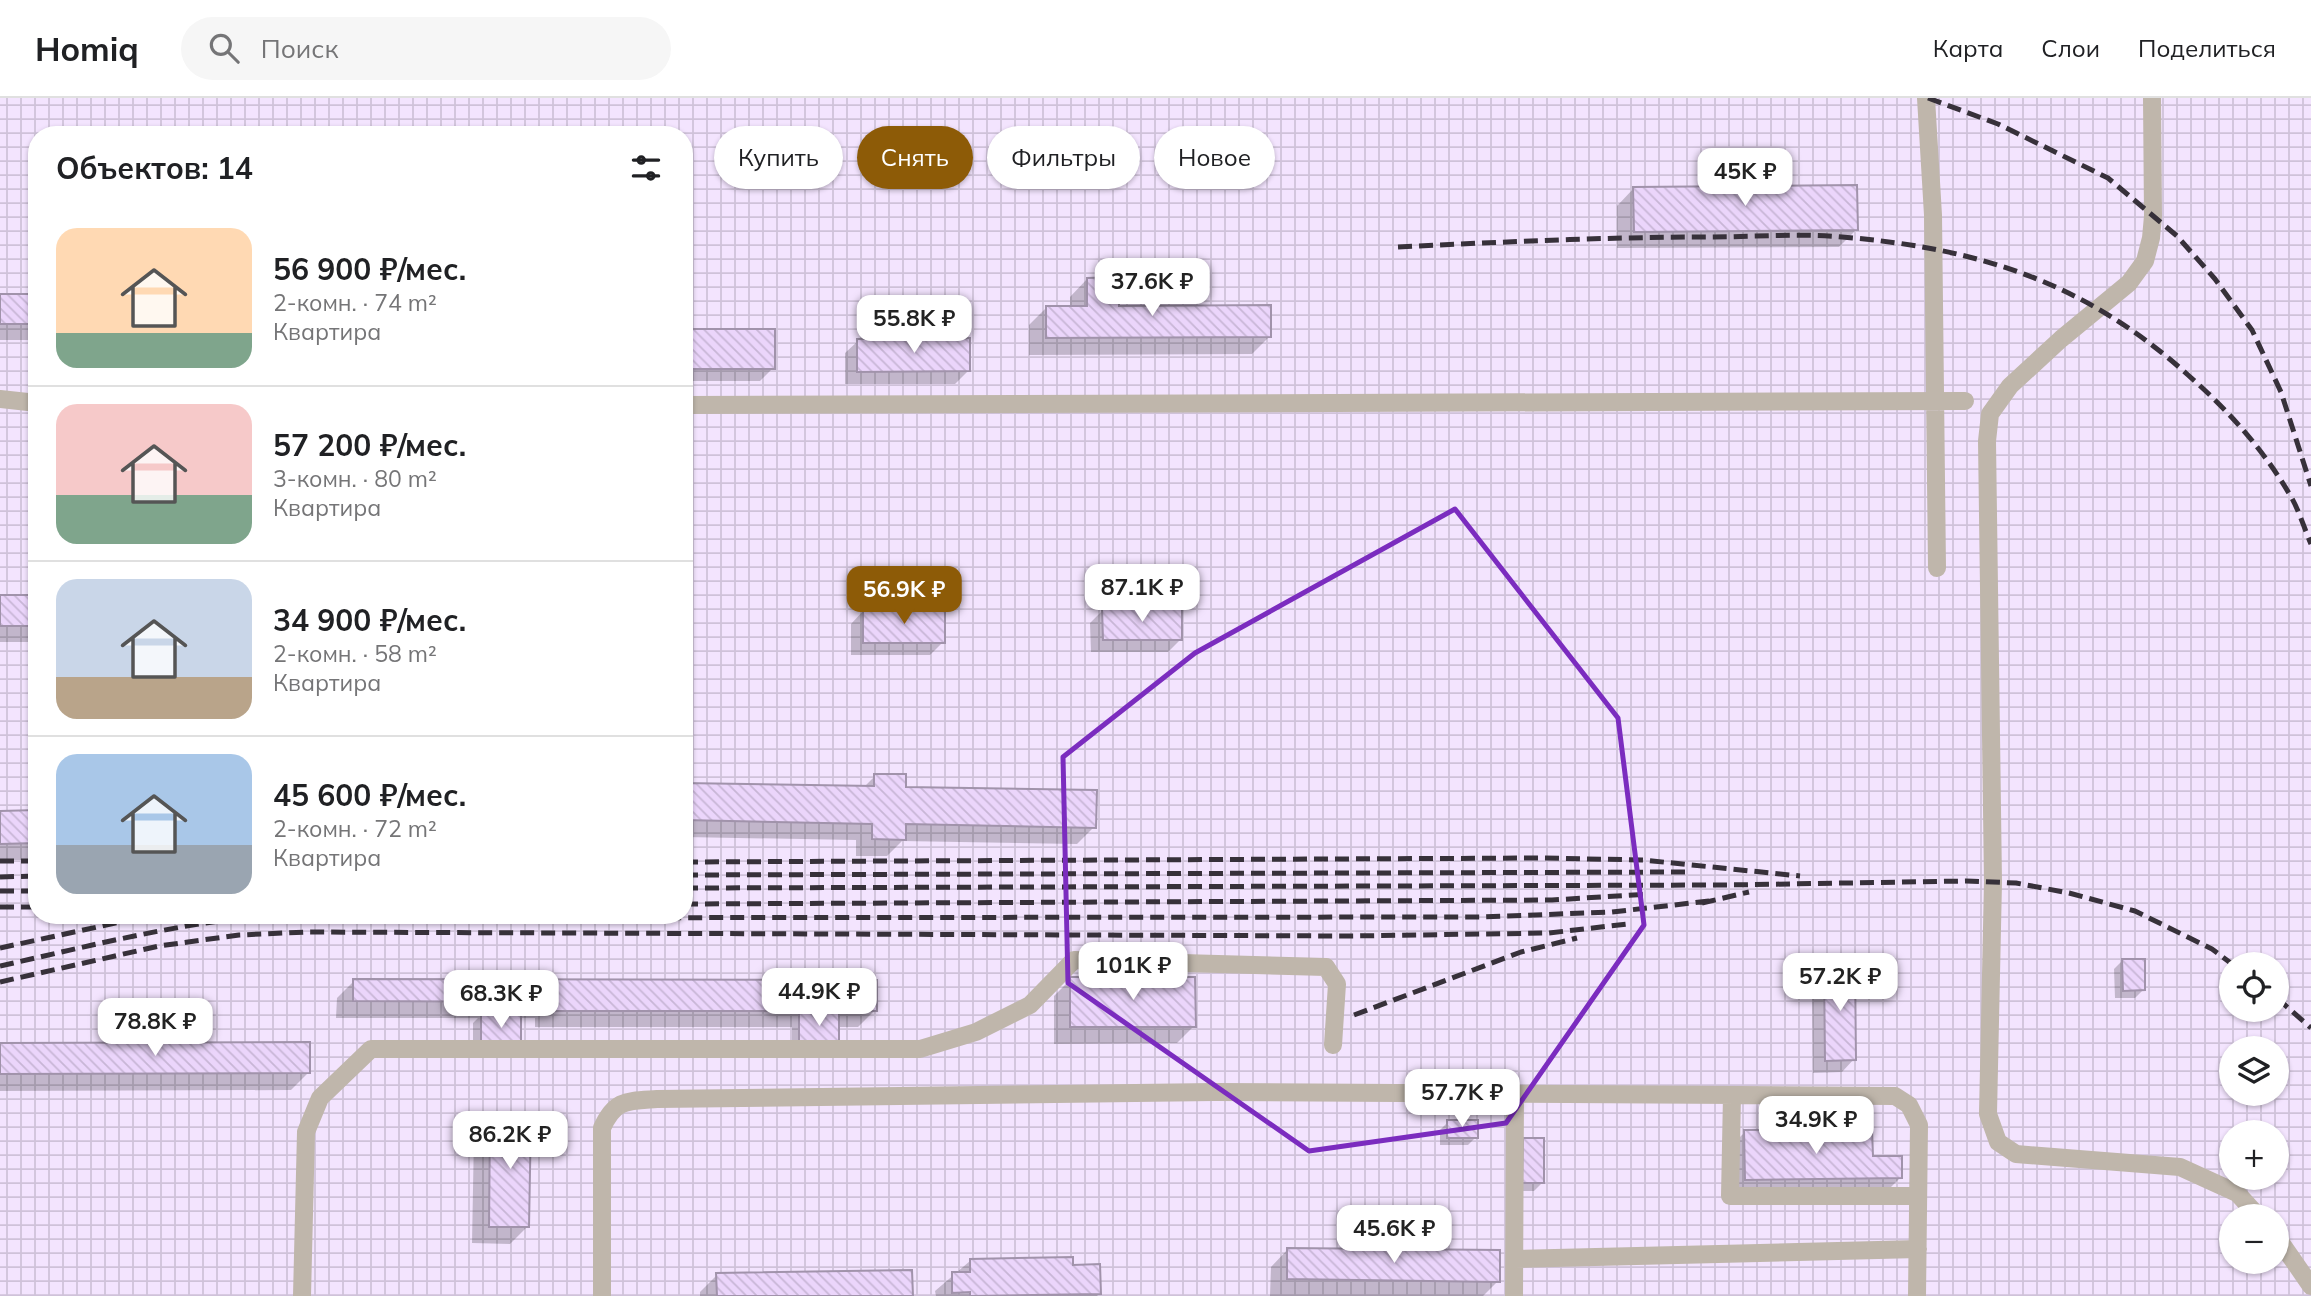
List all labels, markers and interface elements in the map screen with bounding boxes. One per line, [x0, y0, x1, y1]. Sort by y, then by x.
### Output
search box [181, 17, 671, 80]
text: Homiq [35, 28, 139, 69]
icon: search [205, 29, 243, 67]
text: Поиск [261, 32, 338, 65]
text: Карта [1933, 33, 2003, 63]
text: Слои [2041, 33, 2100, 63]
text: Поделиться [2138, 33, 2276, 63]
chip: Купить [714, 126, 843, 189]
chip: Снять [857, 126, 973, 189]
chip: Фильтры [987, 126, 1140, 189]
chip: Новое [1154, 126, 1275, 189]
pin: 45K ₽ [1696, 148, 1794, 208]
text: Объектов: 14 [56, 149, 253, 187]
icon: filters [627, 149, 665, 187]
text: 45K ₽ [1713, 156, 1777, 185]
text: 56 900 ₽/мес. [273, 250, 466, 288]
icon: home [112, 256, 196, 340]
pin: 37.6K ₽ [1087, 258, 1217, 318]
text: 37.6K ₽ [1111, 266, 1193, 295]
text: 2-комн. · 74 m² [273, 288, 437, 317]
pin: 55.8K ₽ [849, 296, 979, 355]
text: 55.8K ₽ [873, 303, 955, 332]
text: Квартира [273, 317, 381, 346]
text: 57 200 ₽/мес. [273, 426, 466, 464]
icon: home [112, 432, 196, 516]
text: 3-комн. · 80 m² [273, 464, 437, 493]
text: Квартира [273, 493, 381, 522]
pin: 87.1K ₽ [1077, 564, 1207, 624]
pin: 56.9K ₽ [839, 566, 969, 626]
text: 87.1K ₽ [1101, 572, 1183, 601]
text: 56.9K ₽ [863, 574, 945, 603]
text: 34 900 ₽/мес. [273, 601, 466, 639]
icon: home [112, 607, 196, 691]
text: 2-комн. · 58 m² [273, 639, 437, 668]
text: Квартира [273, 668, 381, 697]
text: 45 600 ₽/мес. [273, 776, 466, 814]
icon: home [112, 782, 196, 866]
text: 2-комн. · 72 m² [273, 814, 437, 843]
text: Квартира [273, 843, 381, 872]
pin: 101K ₽ [1076, 942, 1190, 1002]
text: 101K ₽ [1095, 950, 1171, 979]
map controls [2219, 952, 2289, 1274]
button: locate [2219, 952, 2289, 1022]
pin: 57.2K ₽ [1775, 954, 1905, 1013]
text: 57.2K ₽ [1799, 961, 1881, 990]
pin: 44.9K ₽ [754, 968, 884, 1028]
pin: 68.3K ₽ [436, 970, 566, 1030]
text: 44.9K ₽ [778, 976, 860, 1005]
text: 68.3K ₽ [460, 978, 542, 1007]
pin: 78.8K ₽ [90, 998, 220, 1058]
text: 78.8K ₽ [114, 1006, 196, 1035]
button: layers [2219, 1036, 2289, 1106]
pin: 57.7K ₽ [1397, 1070, 1527, 1129]
text: 57.7K ₽ [1421, 1077, 1503, 1106]
pin: 34.9K ₽ [1751, 1096, 1881, 1156]
text: 34.9K ₽ [1775, 1104, 1857, 1133]
pin: 86.2K ₽ [445, 1112, 575, 1171]
text: 86.2K ₽ [469, 1119, 551, 1148]
button: + [2219, 1120, 2289, 1190]
button: − [2219, 1204, 2289, 1274]
pin: 45.6K ₽ [1329, 1206, 1459, 1265]
text: 45.6K ₽ [1353, 1213, 1435, 1242]

